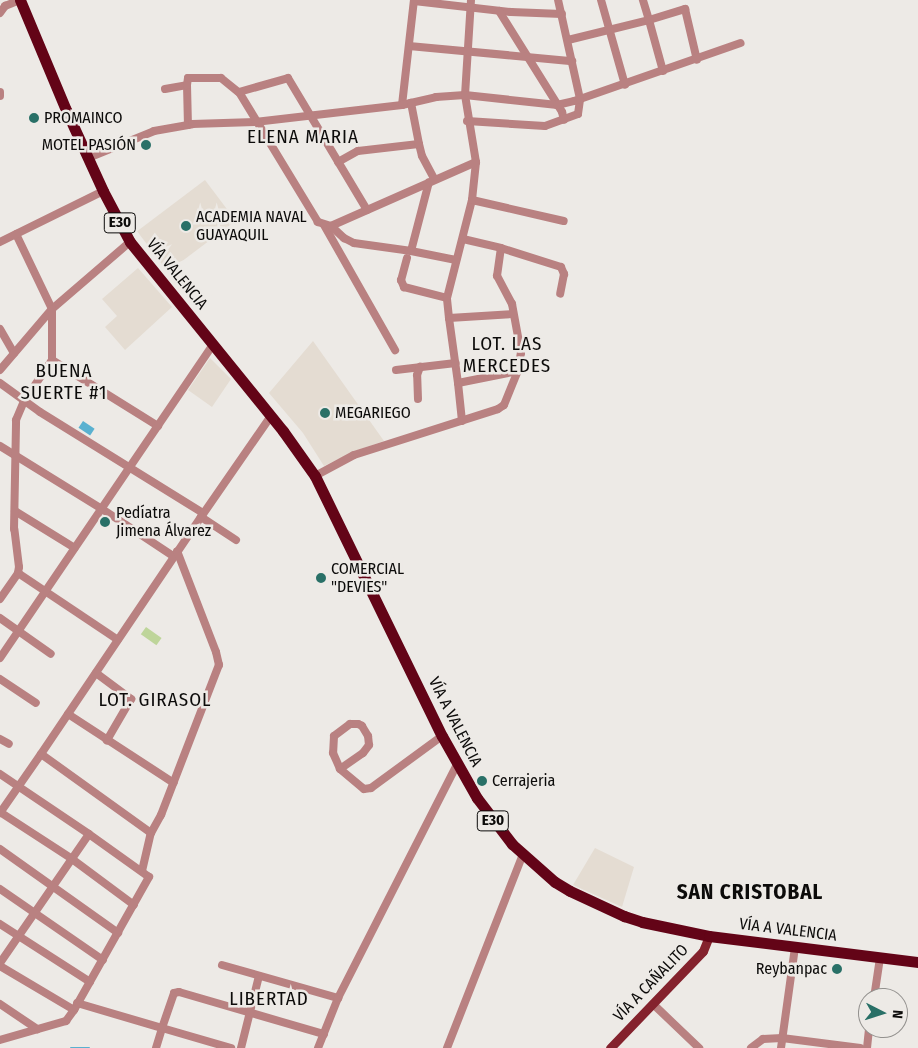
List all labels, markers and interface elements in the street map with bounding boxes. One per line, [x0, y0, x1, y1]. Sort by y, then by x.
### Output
place label: PROMAINCO [44, 108, 122, 128]
marker: PROMAINCO [28, 112, 40, 124]
district label: ELENA MARIA [246, 126, 360, 148]
place label: MOTEL PASIÓN [42, 135, 136, 155]
marker: MOTEL PASIÓN [140, 139, 152, 151]
place label: ACADEMIA NAVAL GUAYAQUIL [196, 207, 307, 245]
road number: E30 [104, 210, 136, 236]
marker: ACADEMIA NAVAL GUAYAQUIL [180, 220, 192, 232]
street label: VÍA VALENCIA [143, 235, 211, 313]
district label: LOT. LAS MERCEDES [462, 333, 552, 377]
district label: BUENA SUERTE #1 [19, 360, 109, 404]
place label: MEGARIEGO [335, 403, 411, 423]
marker: MEGARIEGO [319, 407, 331, 419]
place label: Pedíatra Jimena Álvarez [116, 503, 211, 541]
marker: Pedíatra Jimena Álvarez [98, 515, 112, 529]
place label: COMERCIAL "DEVIES" [331, 559, 404, 597]
marker: COMERCIAL "DEVIES" [315, 572, 327, 584]
street label: VÍA A VALENCIA [424, 674, 486, 770]
district label: LOT. GIRASOL [97, 689, 213, 711]
place label: Cerrajeria [492, 771, 555, 791]
marker: Cerrajeria [476, 775, 488, 787]
road number: E30 [477, 808, 509, 834]
district label: SAN CRISTOBAL [675, 879, 825, 905]
street label: VÍA A VALENCIA [738, 914, 838, 946]
street label: VÍA A CAÑALITO [610, 941, 692, 1025]
place label: Reybanpac [756, 959, 827, 979]
marker: Reybanpac [831, 963, 843, 975]
district label: LIBERTAD [228, 988, 310, 1010]
north arrow [858, 988, 908, 1038]
text: N [889, 1009, 906, 1019]

